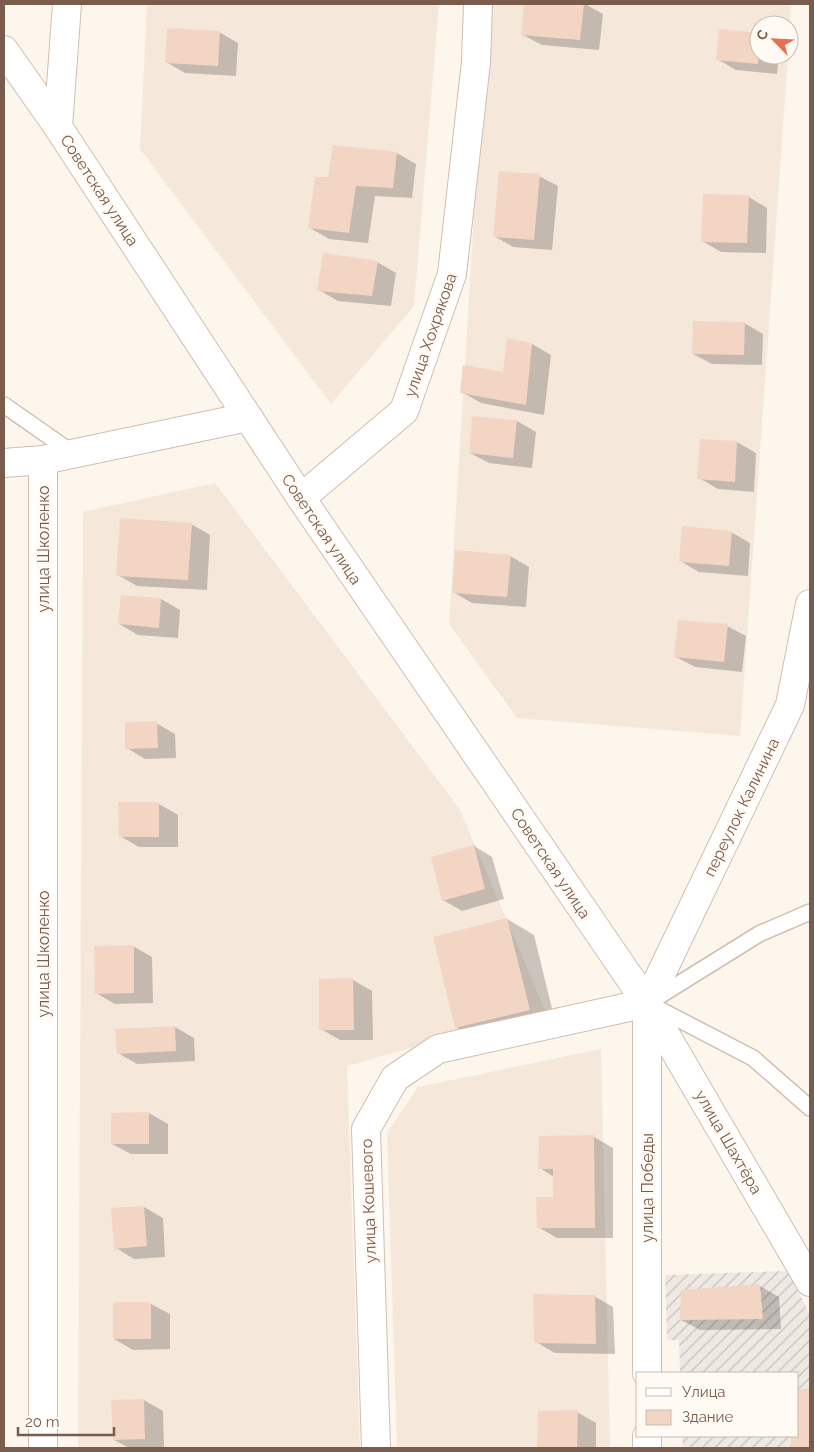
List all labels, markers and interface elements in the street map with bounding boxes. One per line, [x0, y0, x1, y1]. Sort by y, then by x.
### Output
north arrow [749, 15, 799, 65]
text: С [753, 27, 772, 42]
street label: Советская улица [56, 131, 143, 250]
street label: улица Хохрякова [400, 271, 461, 400]
street label: Советская улица [278, 470, 366, 588]
street label: улица Школенко [34, 485, 53, 613]
street label: переулок Калинина [700, 735, 783, 879]
street label: Советская улица [507, 804, 595, 922]
street label: улица Школенко [34, 890, 53, 1018]
street label: улица Шахтёра [691, 1087, 766, 1198]
street label: улица Победы [638, 1133, 657, 1243]
street label: улица Кошевого [357, 1138, 380, 1264]
legend [636, 1372, 799, 1437]
text: Улица [682, 1383, 726, 1401]
scale bar [18, 1404, 114, 1436]
text: Здание [682, 1408, 734, 1426]
text: 20 m [25, 1413, 60, 1431]

